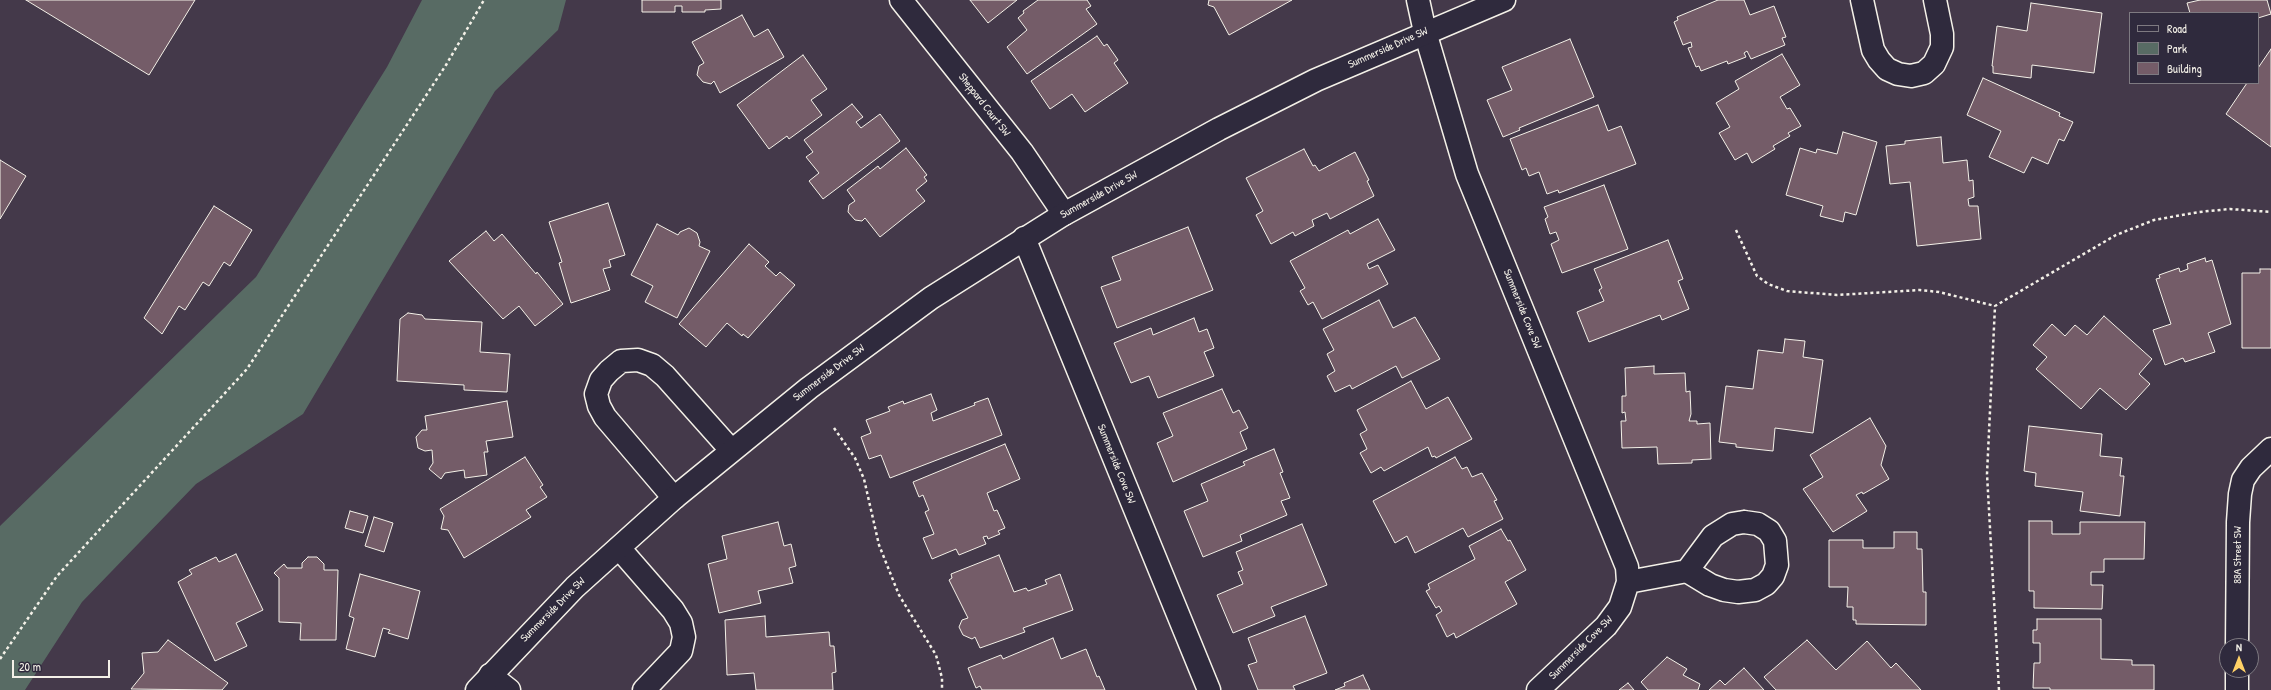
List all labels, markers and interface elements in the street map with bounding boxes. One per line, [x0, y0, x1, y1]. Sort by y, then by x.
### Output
legend [2129, 12, 2259, 84]
text: Road [2167, 20, 2187, 37]
street label: Summerside Drive SW [1346, 24, 1430, 72]
text: Park [2167, 40, 2187, 57]
text: Building [2167, 60, 2202, 77]
street label: Sheppard Court SW [955, 71, 1013, 139]
street label: Summerside Drive SW [1058, 168, 1140, 222]
street label: Summerside Cove SW [1500, 267, 1544, 351]
street label: Summerside Drive SW [791, 342, 867, 404]
street label: Summerside Cove SW [1094, 422, 1138, 506]
street label: 88A Street SW [2231, 526, 2245, 584]
street label: Summerside Drive SW [518, 575, 588, 645]
street label: Summerside Cove SW [1546, 613, 1616, 683]
north arrow [2219, 638, 2259, 678]
text: N [2236, 640, 2242, 654]
scale bar [14, 652, 112, 678]
text: 20 m [19, 658, 41, 675]

